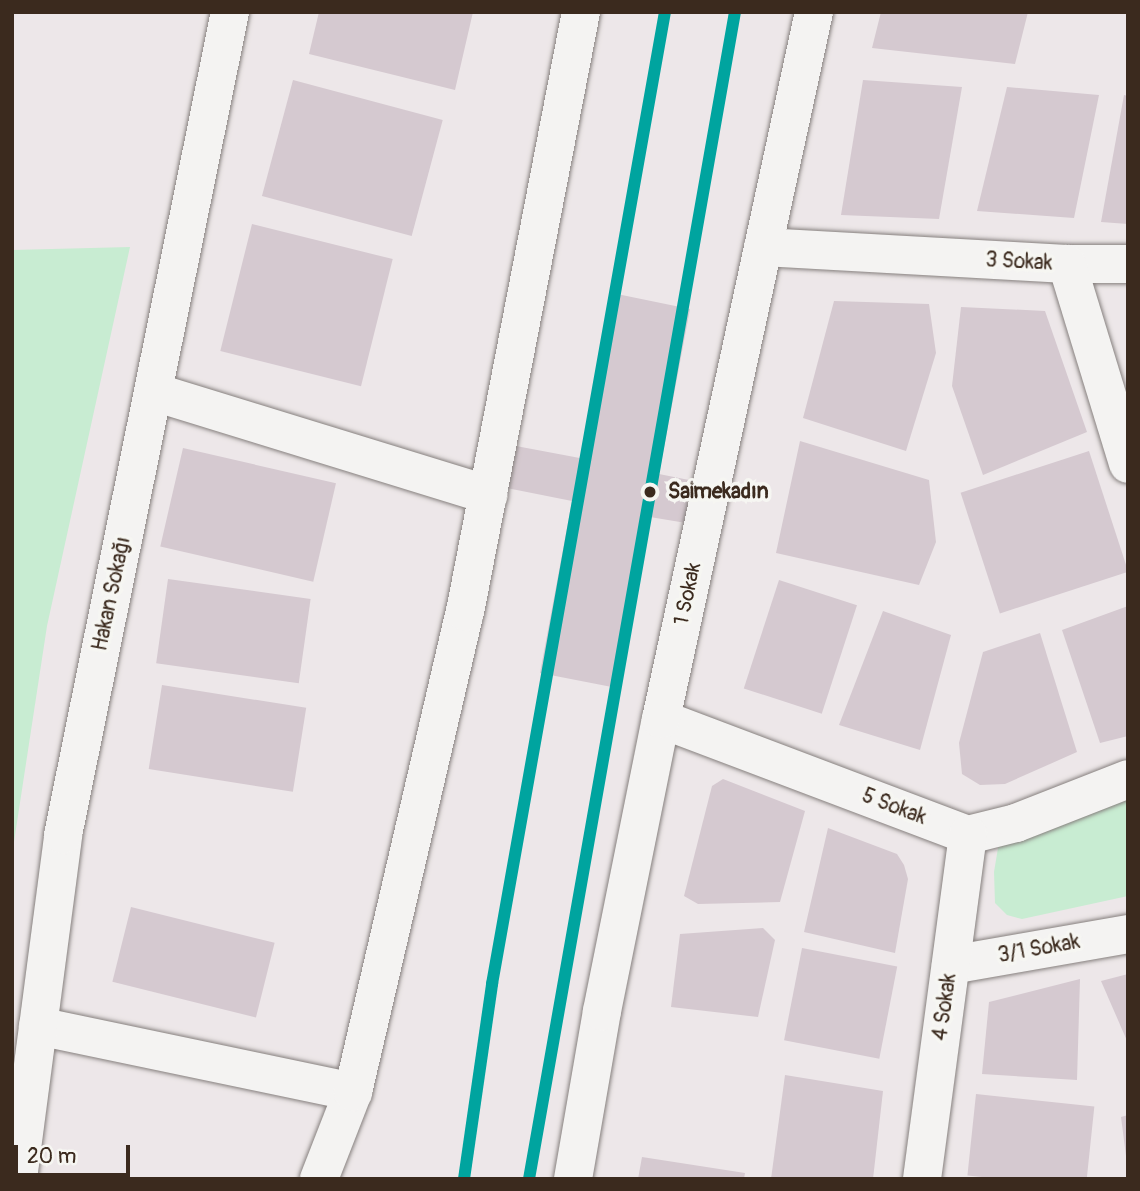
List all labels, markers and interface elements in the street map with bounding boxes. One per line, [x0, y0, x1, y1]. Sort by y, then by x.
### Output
street label: 3 Sokak [985, 248, 1053, 276]
place label: Saimekadın [668, 479, 769, 505]
marker: Saimekadın [638, 480, 662, 504]
street label: Hakan Sokağı [88, 535, 136, 653]
street label: 1 Sokak [669, 560, 707, 628]
street label: 5 Sokak [858, 783, 930, 831]
street label: 3/1 Sokak [996, 929, 1082, 969]
street label: 4 Sokak [928, 972, 962, 1042]
scale bar [18, 1132, 133, 1176]
text: 20 m [27, 1143, 76, 1170]

